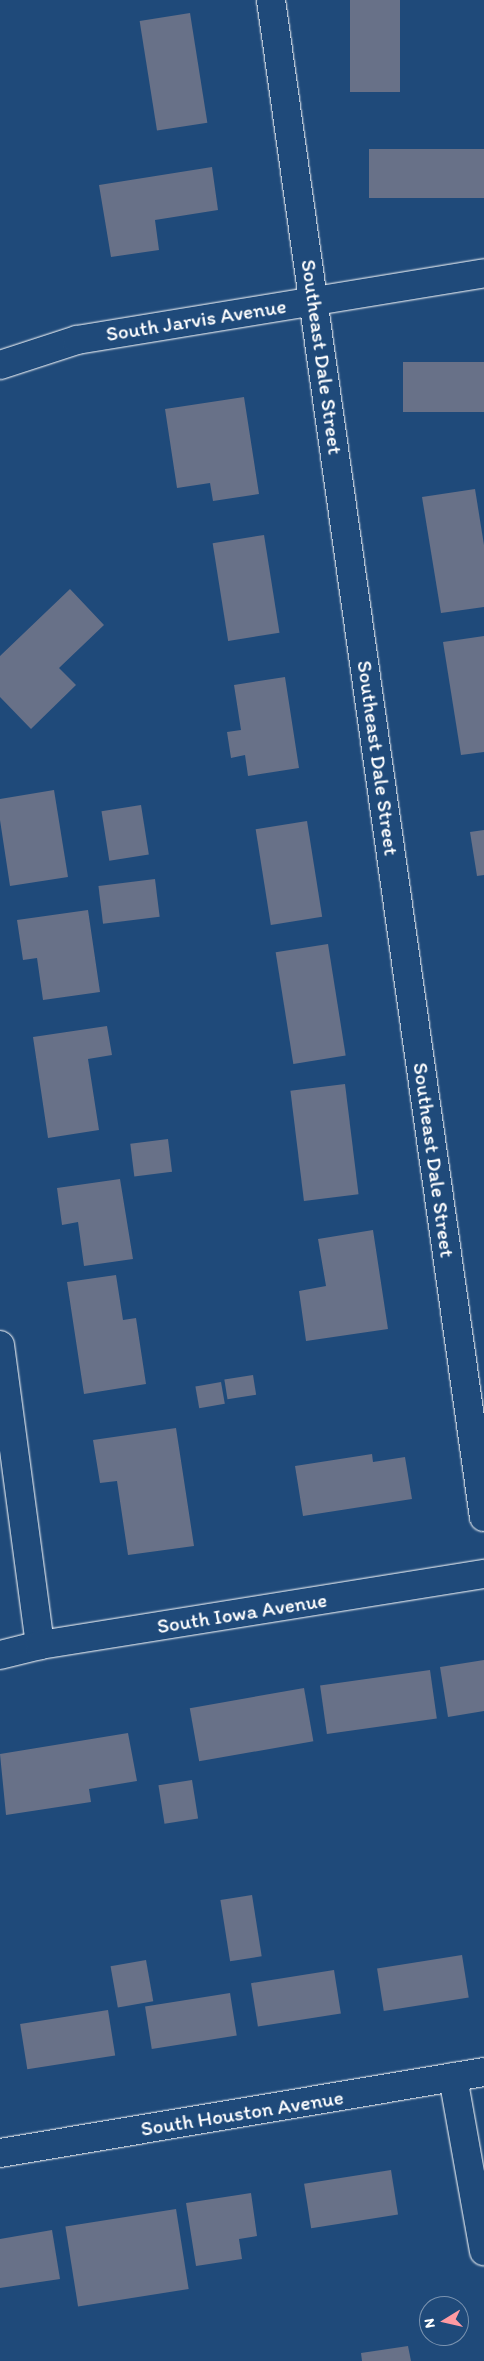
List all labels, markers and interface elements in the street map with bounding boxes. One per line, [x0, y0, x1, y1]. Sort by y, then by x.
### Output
street label: Southeast Dale Street [296, 258, 348, 456]
street label: South Jarvis Avenue [104, 293, 288, 347]
street label: Southeast Dale Street [352, 659, 404, 857]
street label: Southeast Dale Street [408, 1061, 460, 1259]
street label: South Iowa Avenue [156, 1587, 328, 1639]
street label: South Houston Avenue [139, 2085, 345, 2141]
north arrow [419, 2296, 469, 2346]
text: N [421, 2317, 439, 2329]

